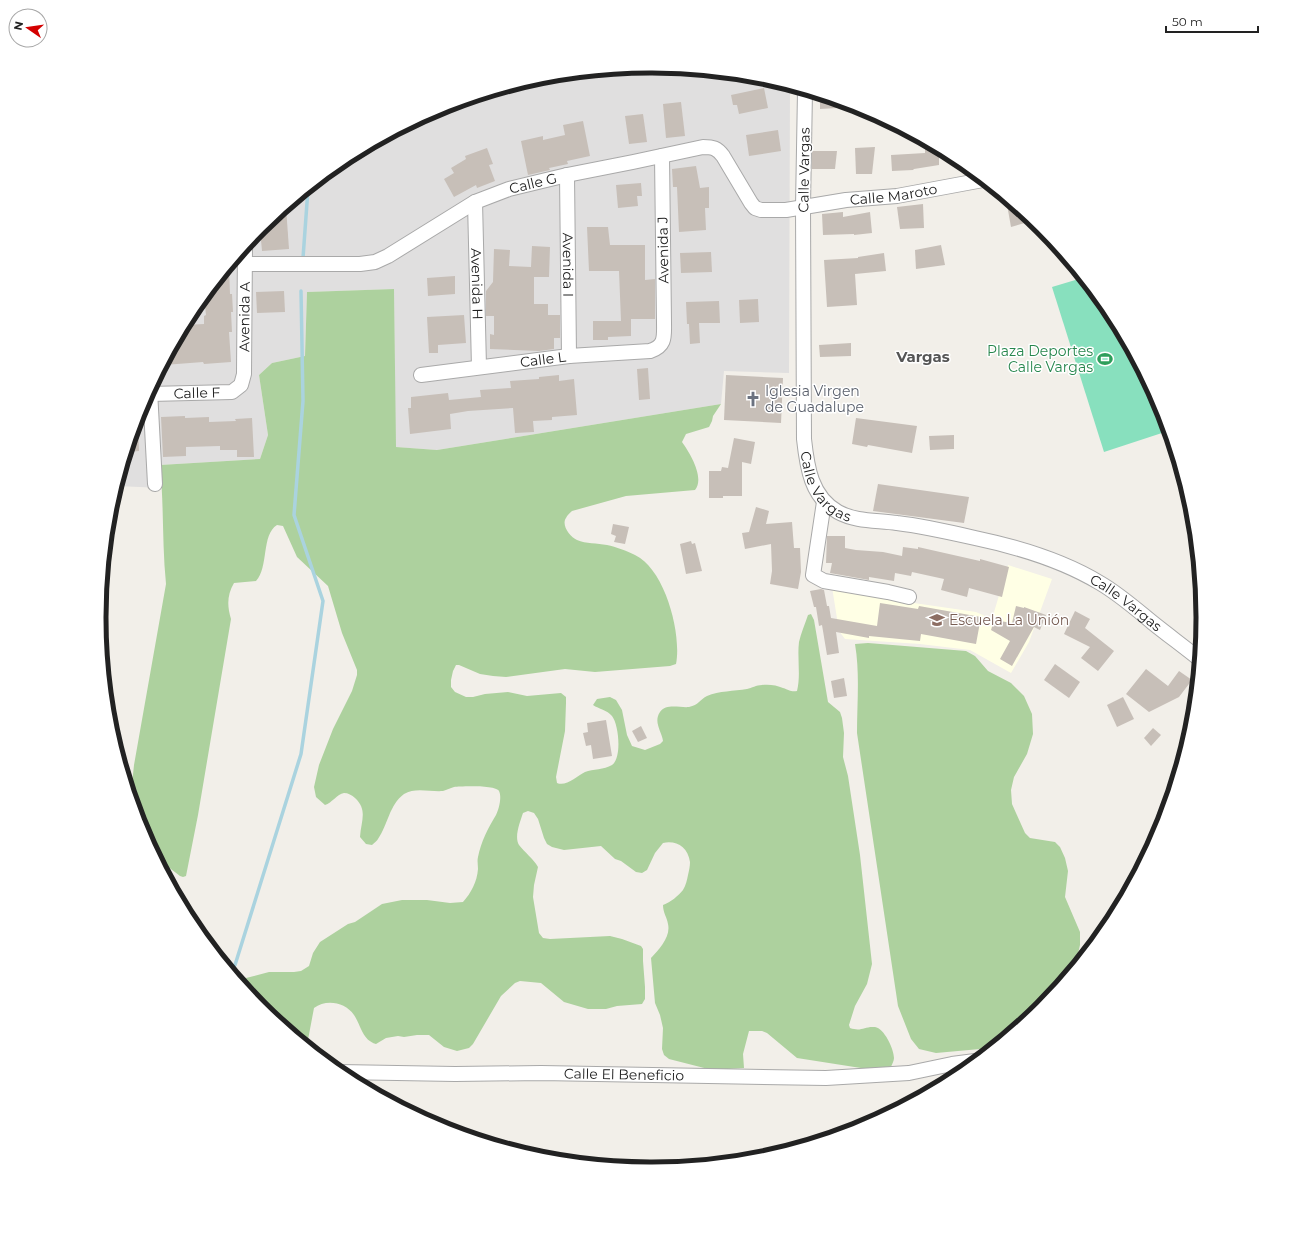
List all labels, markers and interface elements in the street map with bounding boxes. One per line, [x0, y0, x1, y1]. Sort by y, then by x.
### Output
north arrow [8, 8, 48, 48]
scale bar [1166, 8, 1258, 34]
text: 50 m [1172, 14, 1203, 29]
text: N [10, 20, 26, 32]
street label: Calle Vargas [794, 127, 814, 213]
street label: Calle G [507, 169, 559, 198]
street label: Calle Maroto [849, 180, 939, 209]
street label: Avenida J [653, 216, 673, 284]
street label: Avenida I [559, 233, 577, 297]
street label: Avenida H [467, 248, 487, 320]
street label: Avenida A [235, 281, 254, 352]
place label: Plaza Deportes Calle Vargas [987, 342, 1093, 376]
street label: Calle L [519, 347, 568, 371]
district label: Vargas [895, 347, 950, 366]
sports icon: Plaza Deportes Calle Vargas [1096, 350, 1114, 368]
place label: Iglesia Virgen de Guadalupe [765, 382, 864, 416]
street label: Calle F [173, 383, 221, 402]
church icon: Iglesia Virgen de Guadalupe [744, 390, 762, 408]
street label: Calle Vargas [796, 450, 854, 526]
street label: Calle Vargas [1087, 570, 1166, 636]
school or university icon: Escuela La Unión [928, 611, 946, 629]
place label: Escuela La Unión [949, 611, 1069, 629]
street label: Calle El Beneficio [564, 1064, 685, 1085]

